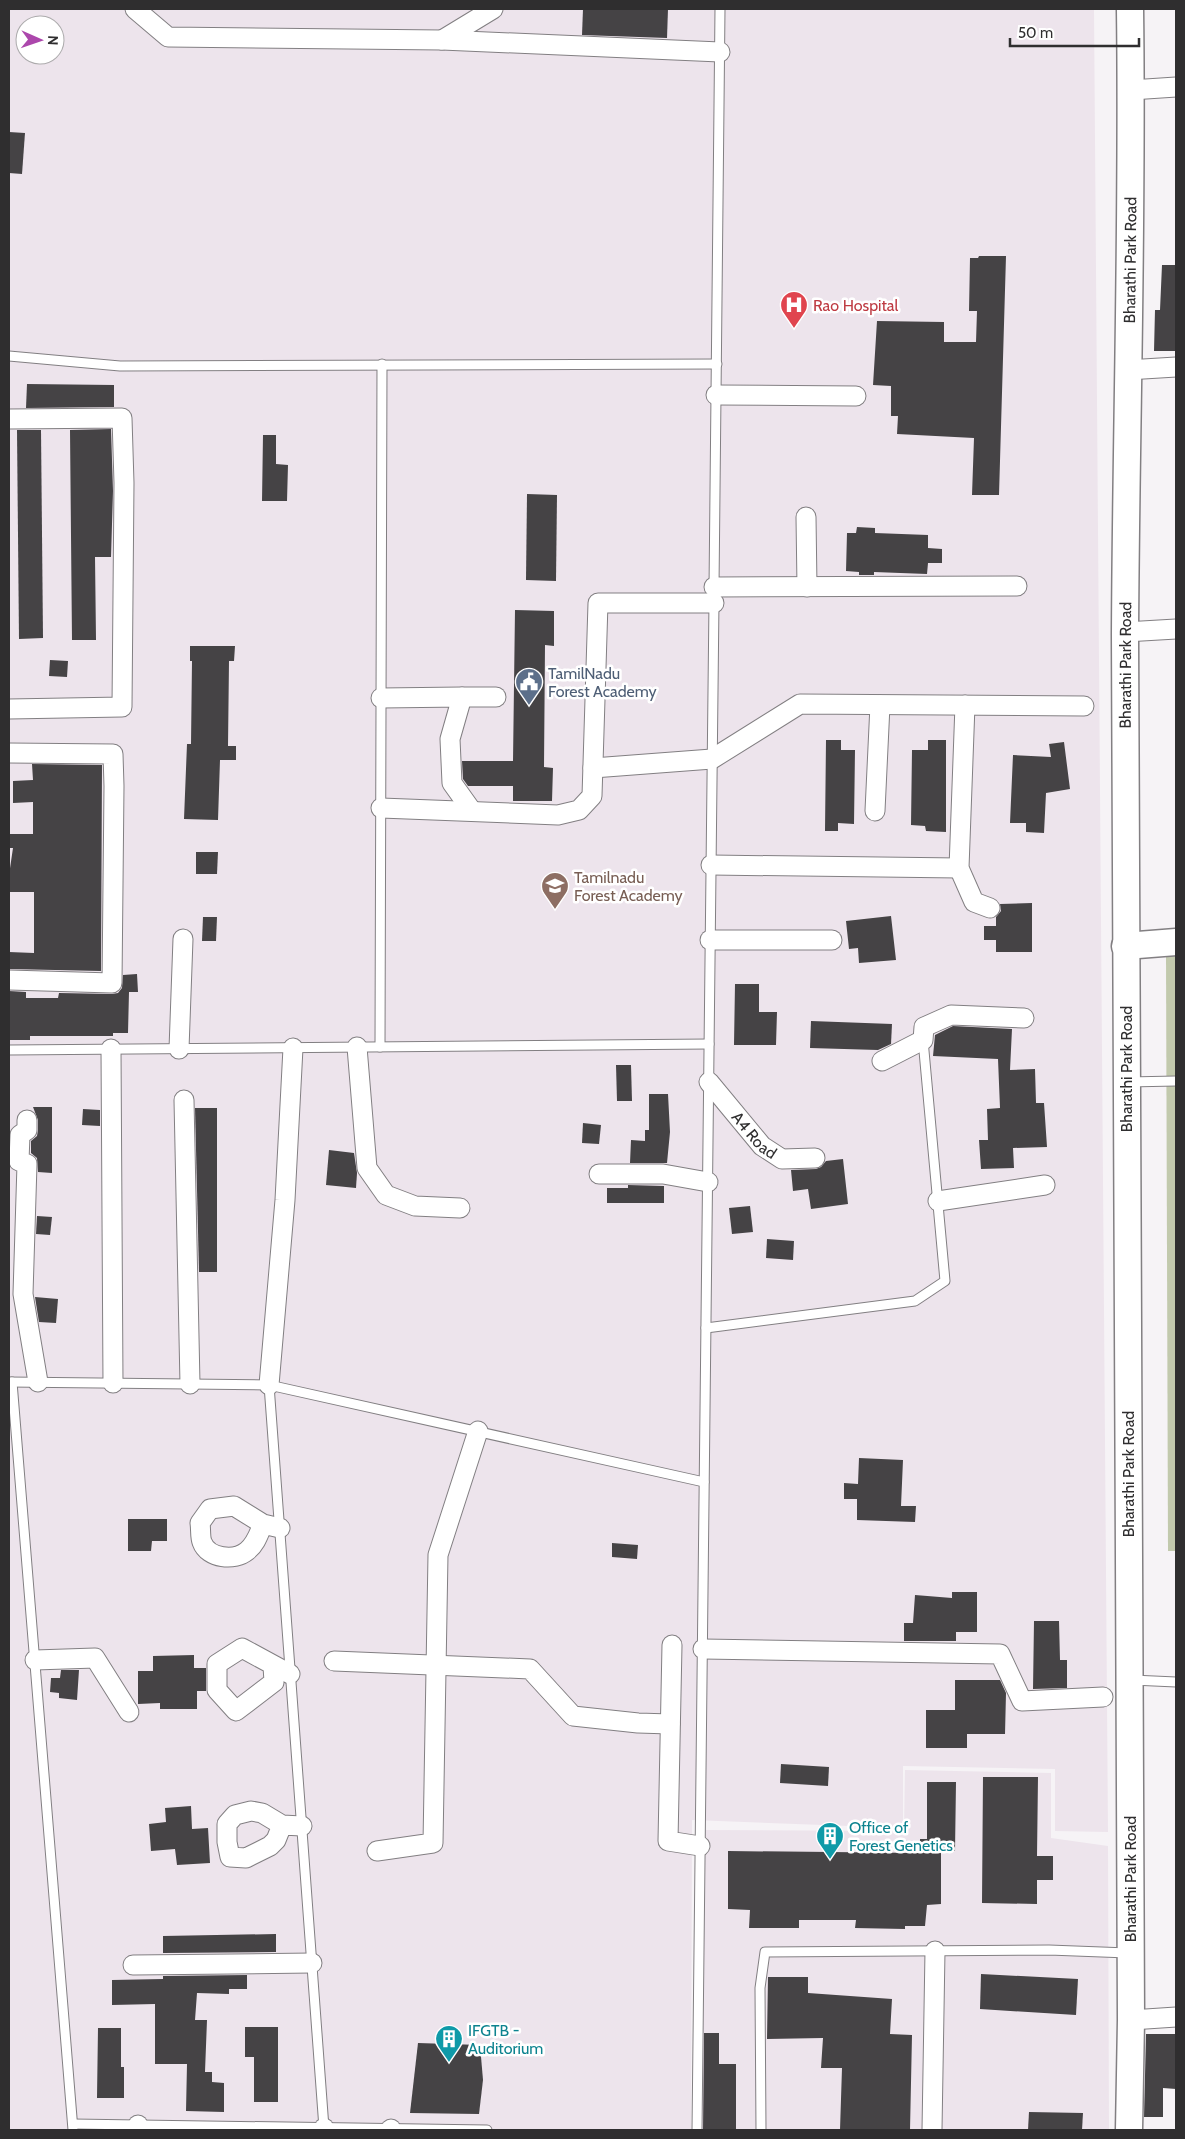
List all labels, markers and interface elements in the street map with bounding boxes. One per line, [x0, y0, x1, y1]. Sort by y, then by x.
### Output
north arrow [15, 15, 65, 65]
scale bar [1010, 15, 1139, 47]
text: 50 m [1018, 24, 1053, 42]
text: N [44, 35, 62, 46]
street label: Bharathi Park Road [1119, 197, 1140, 324]
hospital icon: Rao Hospital [779, 290, 809, 329]
place label: Rao Hospital [813, 296, 899, 315]
street label: Bharathi Park Road [1115, 602, 1135, 728]
place label: TamilNadu Forest Academy [548, 664, 657, 701]
public building icon: TamilNadu Forest Academy [514, 667, 544, 706]
place label: Tamilnadu Forest Academy [574, 868, 683, 905]
school or university icon: Tamilnadu Forest Academy [540, 871, 570, 910]
street label: Bharathi Park Road [1117, 1006, 1136, 1132]
street label: A4 Road [728, 1108, 780, 1162]
street label: Bharathi Park Road [1119, 1411, 1138, 1537]
street label: Bharathi Park Road [1121, 1816, 1140, 1942]
place label: Office of Forest Genetics [849, 1818, 953, 1855]
building icon: Office of Forest Genetics [815, 1821, 845, 1860]
place label: IFGTB - Auditorium [468, 2021, 543, 2058]
building icon: IFGTB - Auditorium [434, 2024, 464, 2063]

